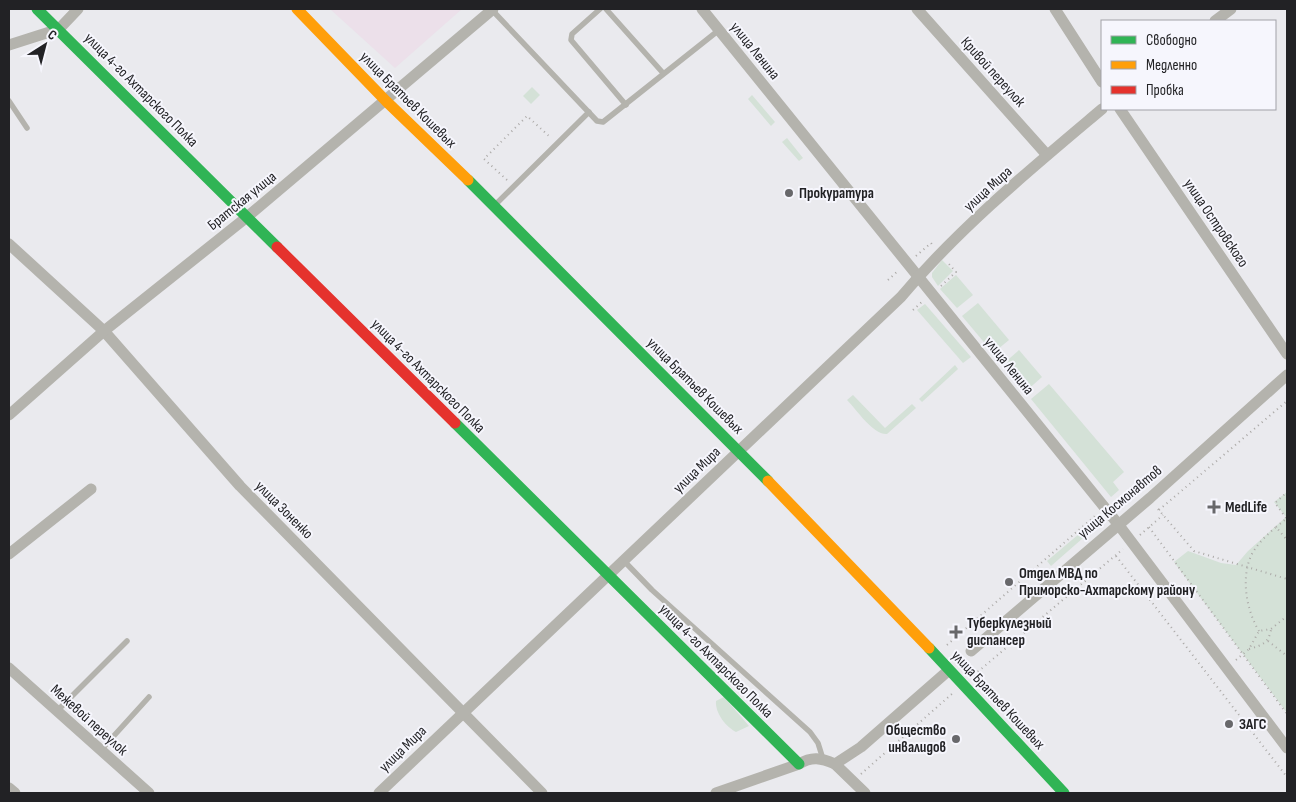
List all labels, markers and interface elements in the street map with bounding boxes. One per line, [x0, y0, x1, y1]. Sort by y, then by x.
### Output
street label: улица Ленина [726, 18, 784, 84]
north arrow [20, 20, 70, 70]
legend [1101, 20, 1276, 110]
text: С [44, 26, 60, 44]
street label: улица 4-го Ахтарского Полка [80, 29, 202, 151]
text: Свободно [1146, 31, 1197, 50]
street label: Кривой переулок [957, 33, 1030, 111]
street label: улица Братьев Кошевых [356, 48, 461, 153]
text: Медленно [1146, 56, 1197, 75]
text: Пробка [1146, 81, 1184, 100]
street label: улица Мира [960, 162, 1016, 216]
street label: Братская улица [204, 167, 280, 235]
street label: улица Островского [1179, 175, 1253, 271]
place label: Прокуратура [799, 184, 874, 203]
marker: Прокуратура [783, 187, 795, 199]
street label: улица 4-го Ахтарского Полка [367, 315, 489, 437]
street label: улица Ленина [980, 333, 1038, 399]
street label: улица Братьев Кошевых [643, 334, 748, 439]
street label: улица Мира [669, 443, 725, 497]
street label: улица Космонавтов [1074, 461, 1166, 543]
street label: улица Зоненко [251, 477, 317, 543]
place label: MedLife [1225, 498, 1267, 517]
marker: MedLife [1207, 500, 1221, 514]
place label: Отдел МВД по Приморско-Ахтарскому району [1019, 564, 1196, 600]
marker: Отдел МВД по Приморско-Ахтарскому району [1003, 576, 1015, 588]
street label: улица 4-го Ахтарского Полка [655, 600, 777, 722]
place label: Туберкулезный диспансер [967, 614, 1051, 650]
marker: Туберкулезный диспансер [949, 625, 963, 639]
street label: улица Братьев Кошевых [947, 646, 1049, 754]
street label: Межевой переулок [46, 680, 132, 760]
place label: ЗАГС [1239, 715, 1267, 734]
marker: ЗАГС [1223, 718, 1235, 730]
place label: Общество инвалидов [886, 721, 946, 757]
street label: улица Мира [375, 722, 431, 776]
marker: Общество инвалидов [950, 733, 962, 745]

